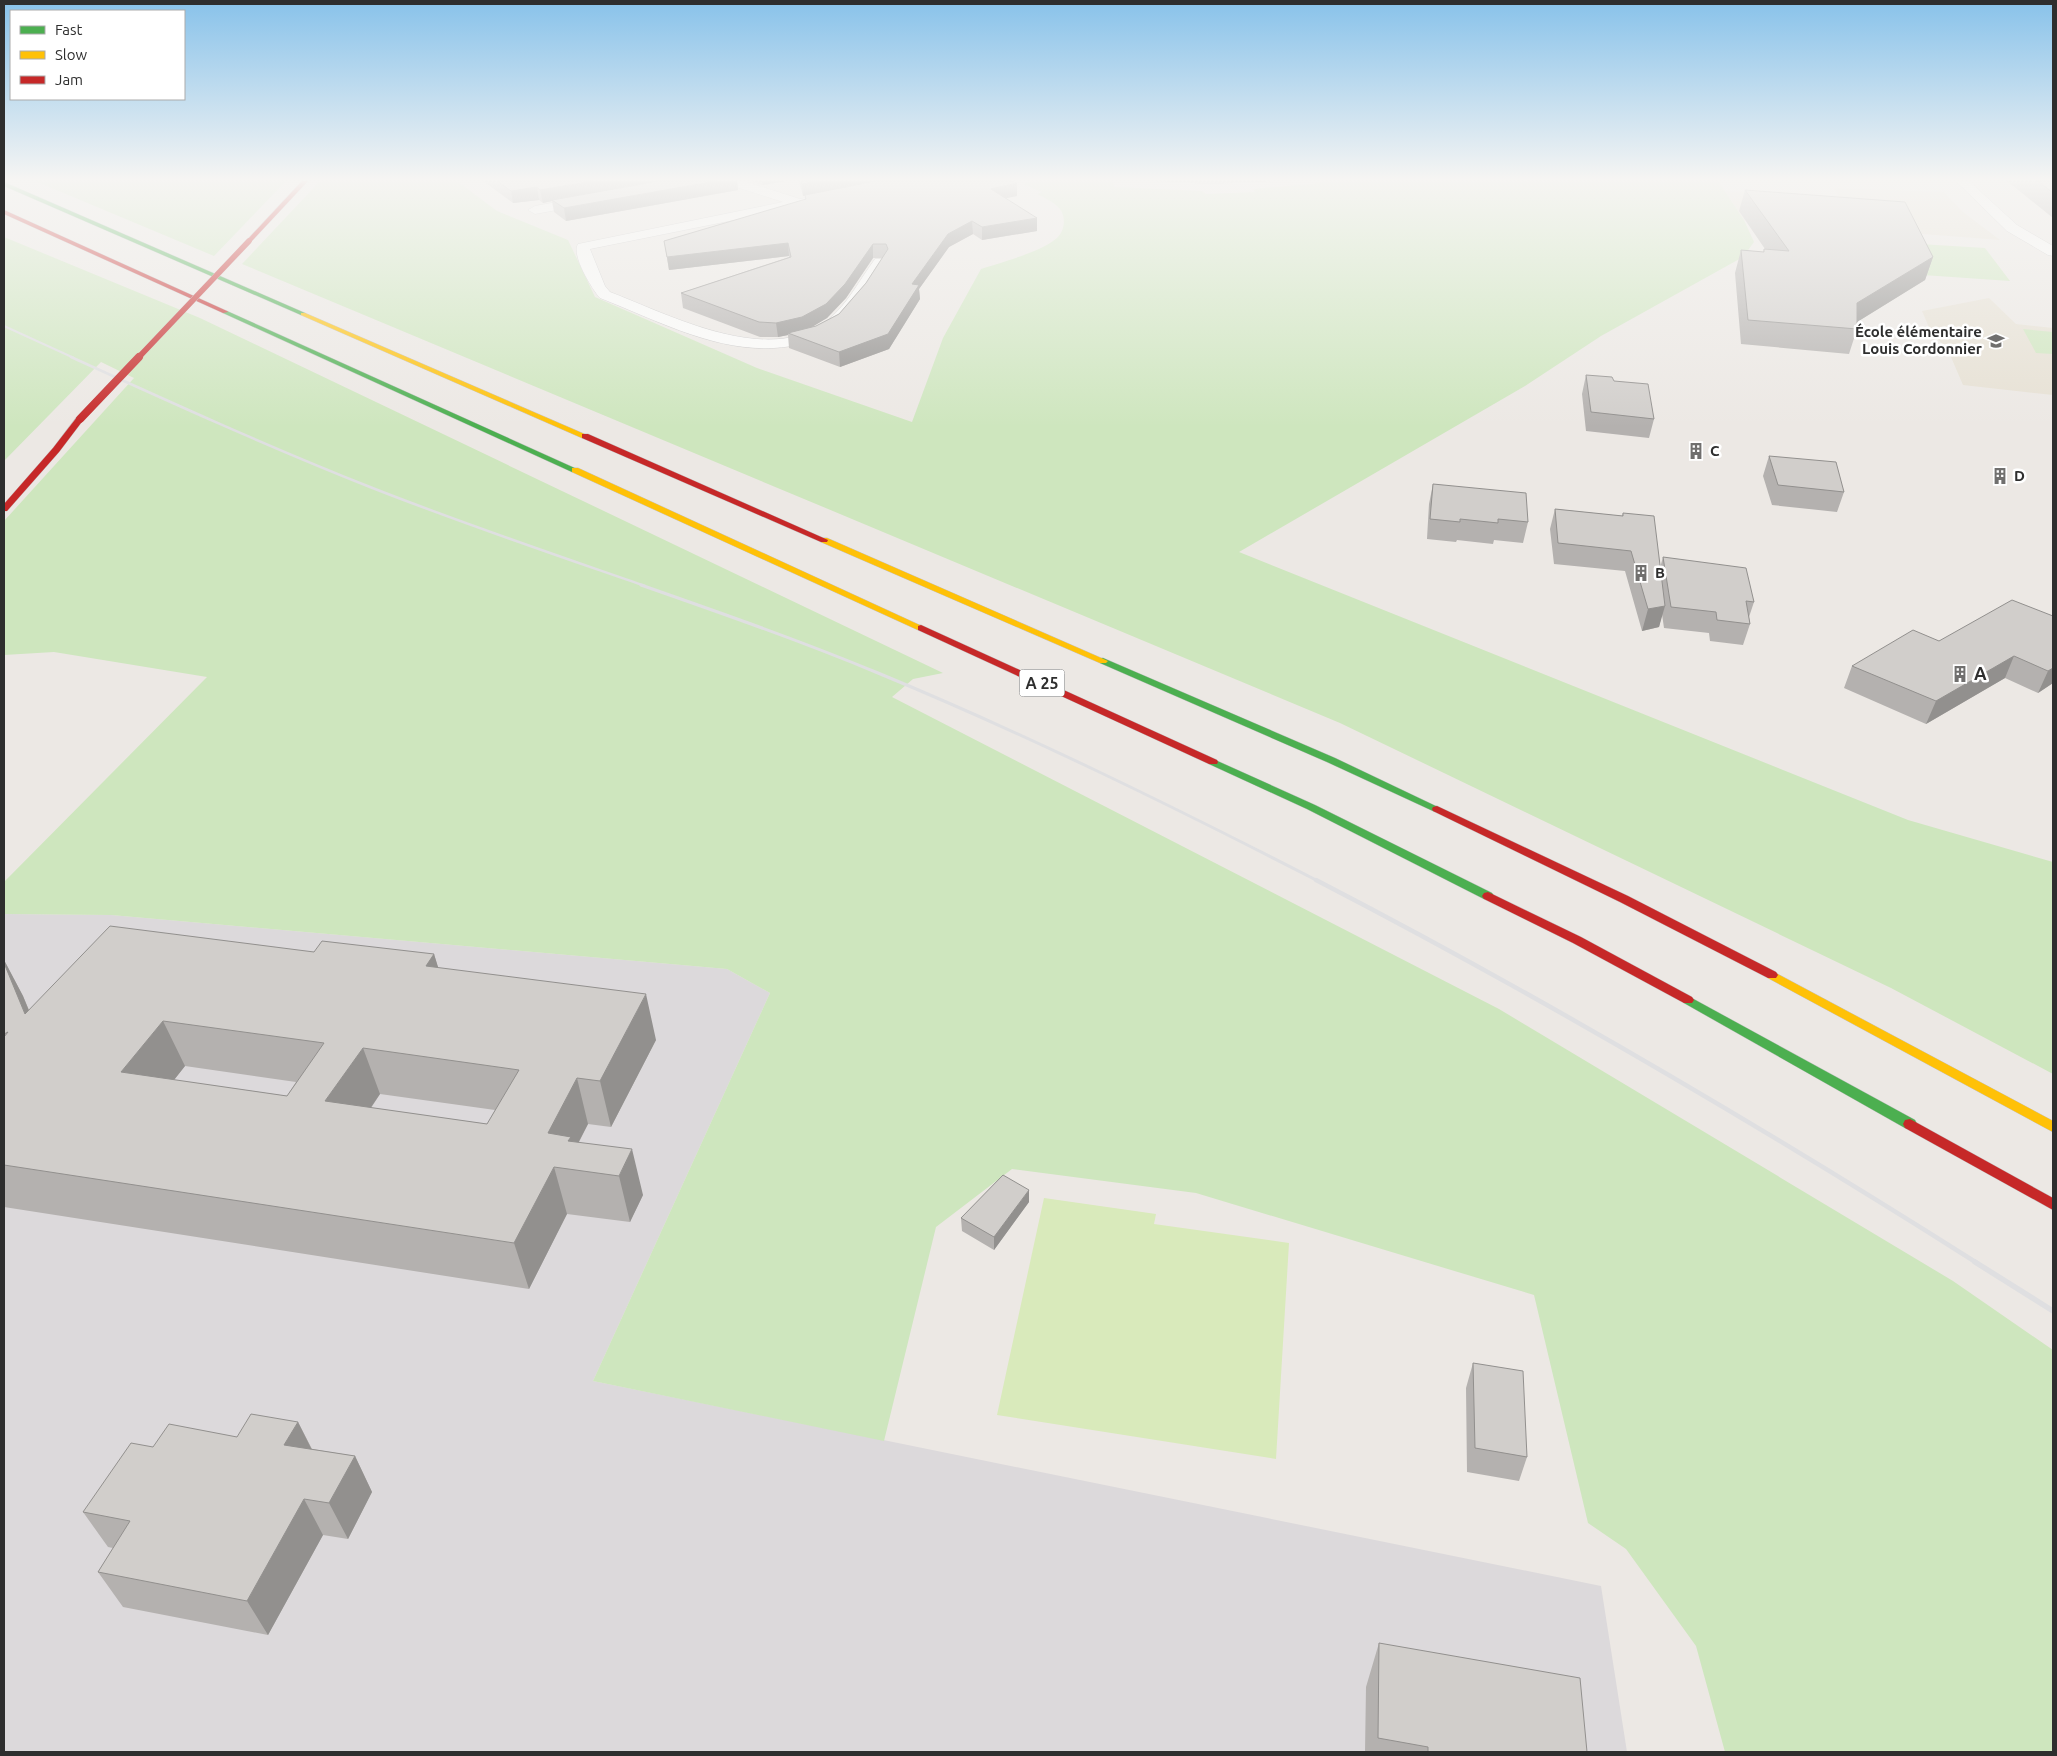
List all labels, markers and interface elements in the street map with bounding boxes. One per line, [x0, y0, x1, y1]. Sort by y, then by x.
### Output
legend [10, 10, 185, 100]
text: Fast [55, 21, 83, 38]
text: Slow [55, 46, 88, 63]
text: Jam [55, 71, 83, 88]
place label: École élémentaire Louis Cordonnier [1855, 323, 1983, 357]
school or university icon: École élémentaire Louis Cordonnier [1986, 331, 2006, 351]
building icon: C [1686, 441, 1706, 461]
place label: C [1710, 442, 1720, 459]
building icon: D [1990, 466, 2010, 486]
place label: D [2014, 467, 2025, 484]
building icon: B [1631, 563, 1651, 583]
place label: B [1655, 564, 1665, 581]
place label: A [1974, 663, 1987, 683]
building icon: A [1950, 664, 1970, 684]
road number: A 25 [1020, 670, 1064, 696]

